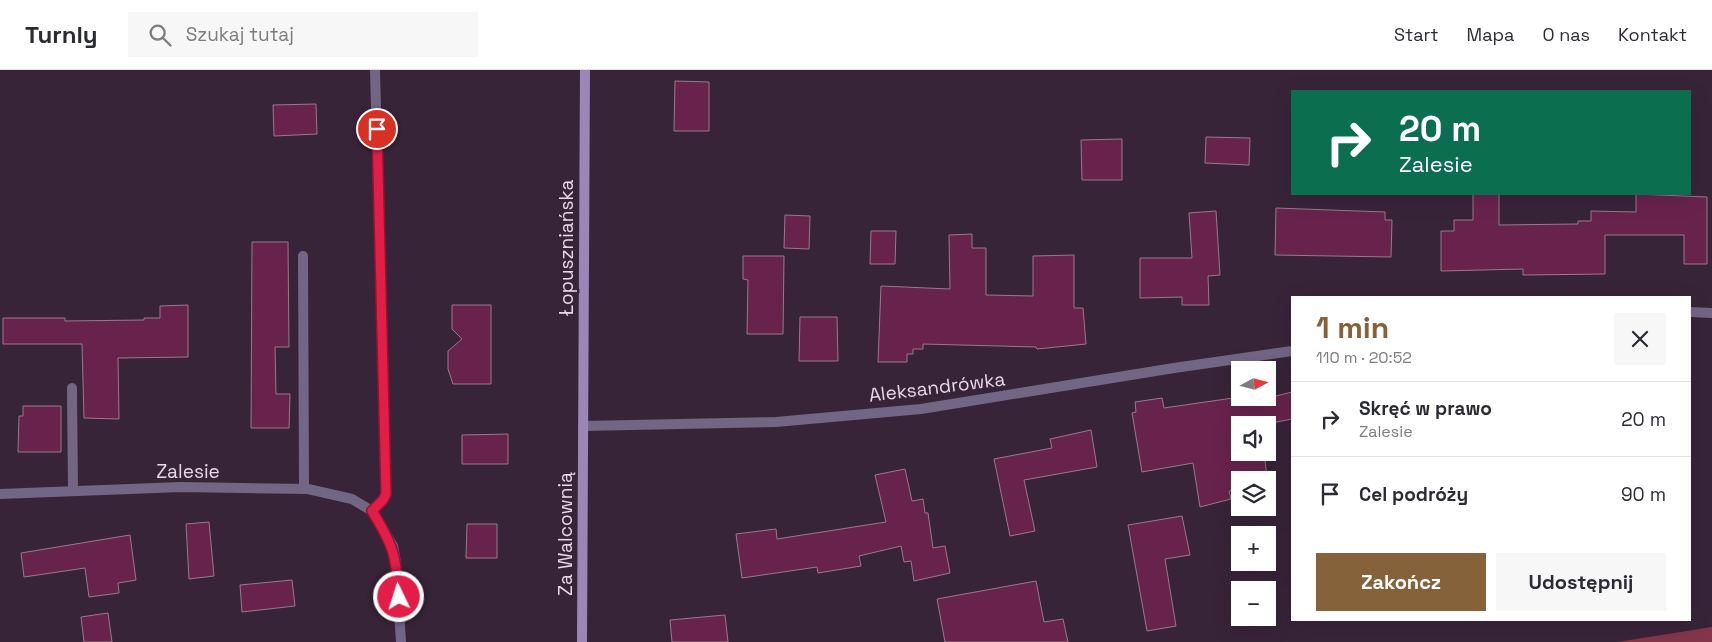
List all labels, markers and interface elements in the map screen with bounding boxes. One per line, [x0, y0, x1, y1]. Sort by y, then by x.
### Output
search box [128, 12, 478, 57]
text: Turnly [25, 19, 98, 50]
icon: search [146, 21, 174, 49]
text: Szukaj tutaj [186, 22, 294, 47]
text: Start [1394, 23, 1439, 46]
text: Mapa [1467, 23, 1514, 46]
text: O nas [1542, 23, 1590, 46]
text: Kontakt [1618, 23, 1687, 46]
text: 20 m [1399, 107, 1481, 151]
pin [356, 108, 398, 150]
icon: right [1316, 110, 1381, 175]
icon: arrive [363, 115, 391, 143]
text: Zalesie [1399, 150, 1473, 178]
street label: Łopuszniańska [554, 180, 579, 316]
text: 1 min [1316, 308, 1389, 347]
button: close [1614, 313, 1666, 365]
text: 110 m · 20:52 [1316, 347, 1412, 368]
north arrow [1231, 361, 1276, 406]
map controls [1231, 361, 1276, 626]
street label: Aleksandrówka [867, 366, 1007, 408]
text: Skręć w prawo [1359, 396, 1492, 421]
icon: right [1316, 405, 1344, 433]
text: 20 m [1621, 407, 1666, 432]
button: sound [1231, 416, 1276, 461]
text: Zalesie [1359, 421, 1413, 442]
street label: Zalesie [156, 459, 220, 484]
button: layers [1231, 471, 1276, 516]
street label: Za Walcownią [553, 472, 578, 596]
icon: arrive [1316, 480, 1344, 508]
text: Cel podróży [1359, 482, 1468, 507]
text: 90 m [1621, 482, 1666, 507]
button: + [1231, 526, 1276, 571]
button: Zakończ [1316, 553, 1486, 611]
button: Udostępnij [1496, 553, 1666, 611]
position arrow [372, 570, 424, 622]
button: − [1231, 581, 1276, 626]

